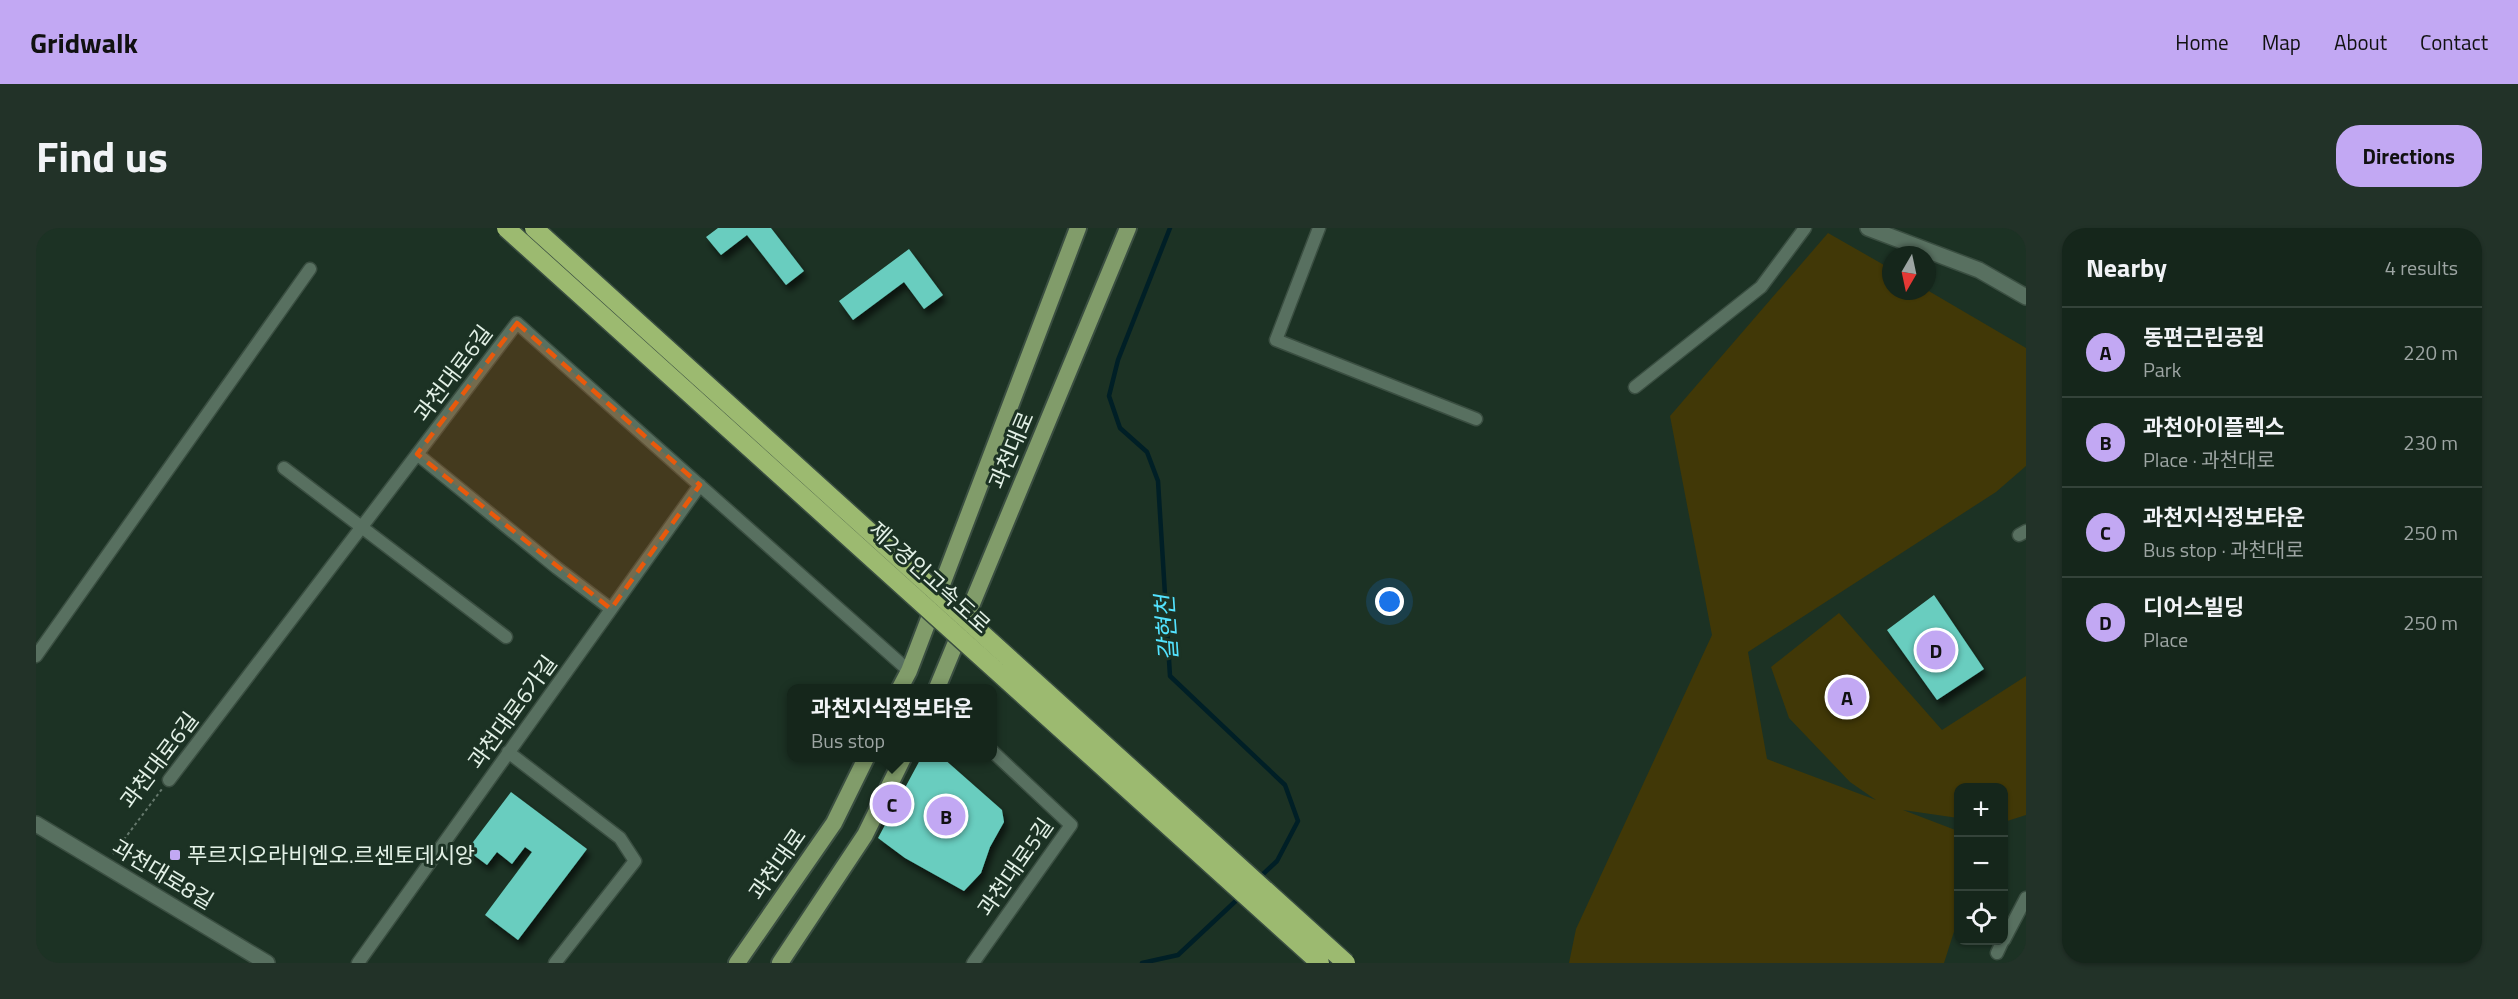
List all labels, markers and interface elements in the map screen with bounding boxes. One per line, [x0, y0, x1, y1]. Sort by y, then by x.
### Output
text: Gridwalk [30, 21, 138, 64]
text: Home [2175, 26, 2229, 58]
text: Map [2262, 26, 2301, 58]
text: About [2334, 26, 2387, 58]
text: Contact [2420, 26, 2488, 58]
text: Find us [36, 124, 168, 188]
button: Directions [2336, 125, 2482, 187]
north arrow [1882, 246, 1936, 300]
text: Nearby [2086, 248, 2167, 287]
text: 4 results [2385, 252, 2458, 283]
street label: 과천대로6길 [405, 317, 501, 429]
text: 동편근린공원 [2143, 320, 2264, 354]
text: A [2099, 337, 2112, 368]
text: 220 m [2403, 337, 2458, 368]
text: Park [2143, 354, 2181, 385]
street label: 과천대로 [980, 406, 1042, 494]
text: 과천아이플렉스 [2143, 410, 2285, 444]
text: B [2099, 427, 2112, 458]
text: 230 m [2403, 427, 2458, 458]
text: Place · 과천대로 [2143, 444, 2275, 475]
text: 과천지식정보타운 [2143, 500, 2305, 534]
street label: 제2경인고속도로 [861, 513, 999, 641]
text: C [2100, 517, 2111, 548]
text: 250 m [2403, 517, 2458, 548]
text: Bus stop · 과천대로 [2143, 534, 2304, 565]
your location [1375, 587, 1404, 616]
text: 디어스빌딩 [2143, 590, 2244, 624]
water label: 갈현천 [1146, 591, 1186, 662]
text: D [2099, 607, 2112, 638]
text: 250 m [2403, 607, 2458, 638]
text: Place [2143, 624, 2188, 655]
pin: D [1916, 628, 1956, 672]
street label: 과천대로6가길 [459, 648, 565, 776]
pin: A [1828, 674, 1866, 720]
popup [787, 684, 997, 762]
text: 과천지식정보타운 [811, 691, 973, 725]
street label: 과천대로6길 [111, 704, 207, 816]
text: Bus stop [811, 725, 885, 756]
pin: C [872, 782, 912, 826]
map controls [1954, 783, 2008, 945]
button: + [1954, 783, 2008, 837]
pin: B [926, 794, 966, 838]
street label: 과천대로5길 [969, 811, 1061, 923]
street label: 과천대로 [740, 821, 814, 907]
street label: 과천대로8길 [106, 830, 220, 918]
button: − [1954, 837, 2008, 891]
place label: 푸르지오라비엔오.르센토데시앙 [187, 838, 475, 872]
marker: 푸르지오라비엔오.르센토데시앙 [168, 848, 182, 862]
button: locate [1954, 891, 2008, 945]

